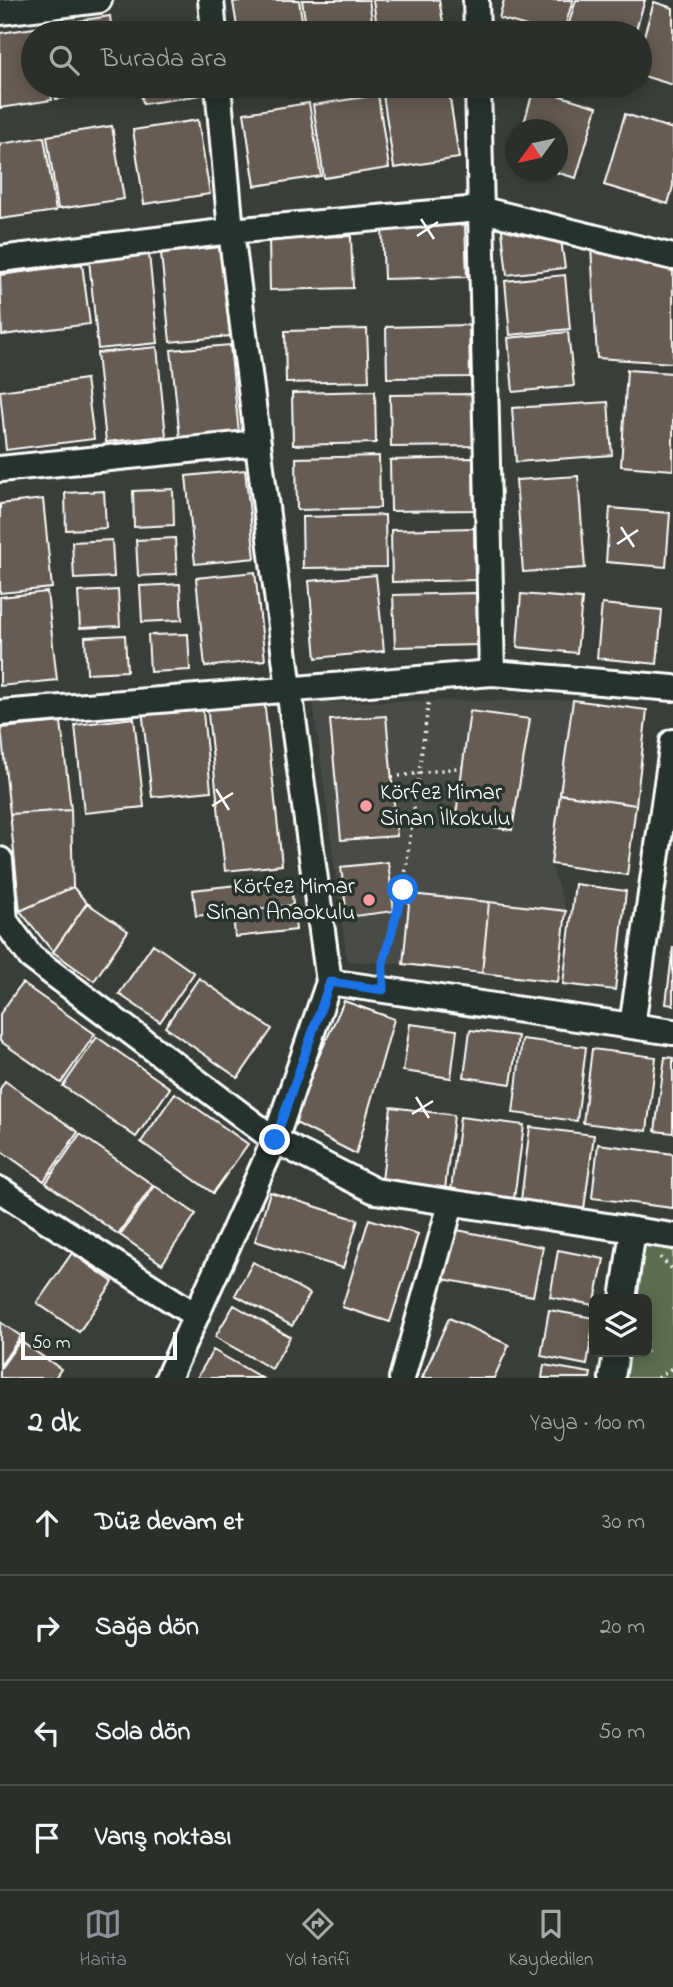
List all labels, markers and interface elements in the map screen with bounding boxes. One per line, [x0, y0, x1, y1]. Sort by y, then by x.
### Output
search box [21, 21, 652, 98]
icon: search [45, 41, 83, 79]
text: Burada ara [101, 41, 227, 79]
north arrow [505, 119, 568, 182]
place label: Körfez Mimar Sinan İlkokulu [380, 777, 510, 836]
marker: Körfez Mimar Sinan İlkokulu [358, 798, 374, 814]
place label: Körfez Mimar Sinan Anaokulu [206, 871, 356, 930]
route start [387, 874, 418, 905]
marker: Körfez Mimar Sinan Anaokulu [361, 892, 377, 908]
route end [259, 1124, 290, 1155]
map controls [589, 1294, 652, 1357]
button: layers [589, 1294, 652, 1357]
scale bar [21, 1329, 177, 1361]
text: 50 m [32, 1330, 71, 1357]
text: 2 dk [28, 1402, 80, 1446]
text: Yaya · 100 m [530, 1407, 645, 1440]
icon: ahead [28, 1504, 66, 1542]
text: Düz devam et [95, 1504, 244, 1542]
text: 30 m [602, 1506, 645, 1539]
icon: right [28, 1609, 66, 1647]
text: Sağa dön [95, 1609, 199, 1647]
text: 20 m [600, 1611, 645, 1644]
icon: left [28, 1714, 66, 1752]
text: Sola dön [95, 1714, 190, 1752]
text: 50 m [598, 1716, 645, 1749]
icon: arrive [28, 1819, 66, 1857]
text: Varış noktası [95, 1819, 231, 1857]
tab: Harita [80, 1905, 127, 1974]
tab: Yol tarifi [286, 1905, 349, 1974]
tab: Kaydedilen [508, 1905, 593, 1974]

